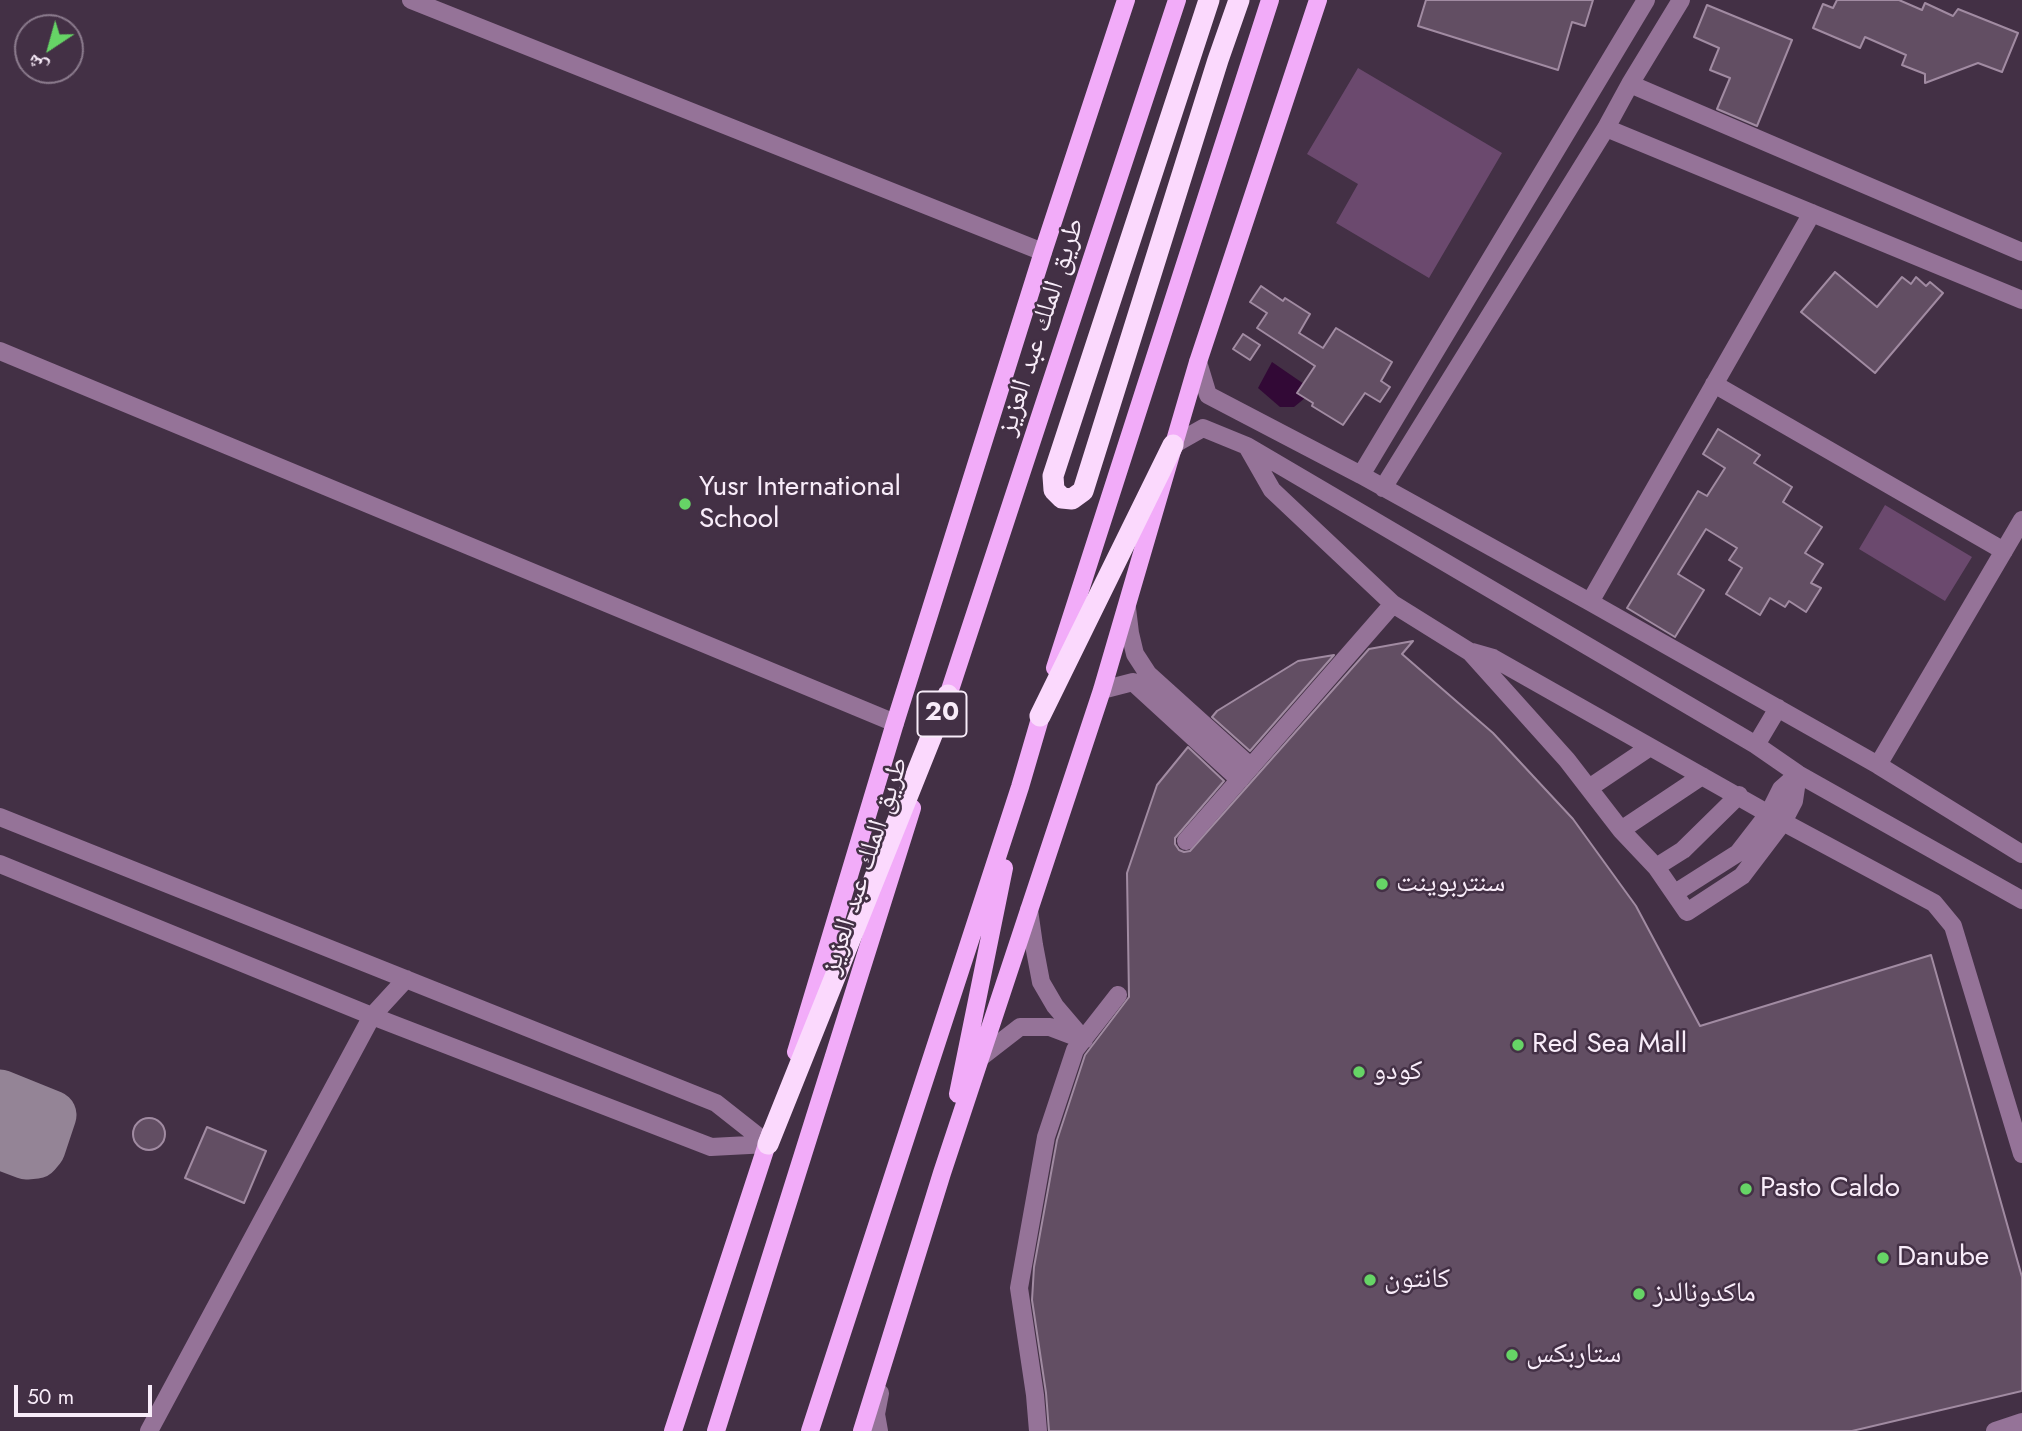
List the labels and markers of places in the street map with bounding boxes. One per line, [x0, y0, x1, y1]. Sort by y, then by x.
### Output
place label: Yusr International School [699, 471, 901, 537]
marker: Yusr International School [677, 496, 693, 512]
place label: سنتربوينت [1396, 867, 1505, 901]
marker: سنتربوينت [1374, 876, 1390, 892]
place label: Red Sea Mall [1532, 1028, 1687, 1062]
marker: Red Sea Mall [1510, 1037, 1526, 1053]
place label: كودو [1373, 1055, 1422, 1089]
marker: كودو [1351, 1064, 1367, 1080]
place label: Pasto Caldo [1760, 1172, 1900, 1206]
marker: Pasto Caldo [1738, 1181, 1754, 1197]
place label: Danube [1897, 1241, 1989, 1275]
marker: Danube [1875, 1250, 1891, 1266]
place label: كانتون [1384, 1263, 1450, 1297]
marker: كانتون [1362, 1272, 1378, 1288]
place label: ماكدونالدز [1653, 1277, 1756, 1311]
marker: ماكدونالدز [1631, 1286, 1647, 1302]
place label: ستاربكس [1526, 1338, 1621, 1372]
marker: ستاربكس [1504, 1347, 1520, 1363]

